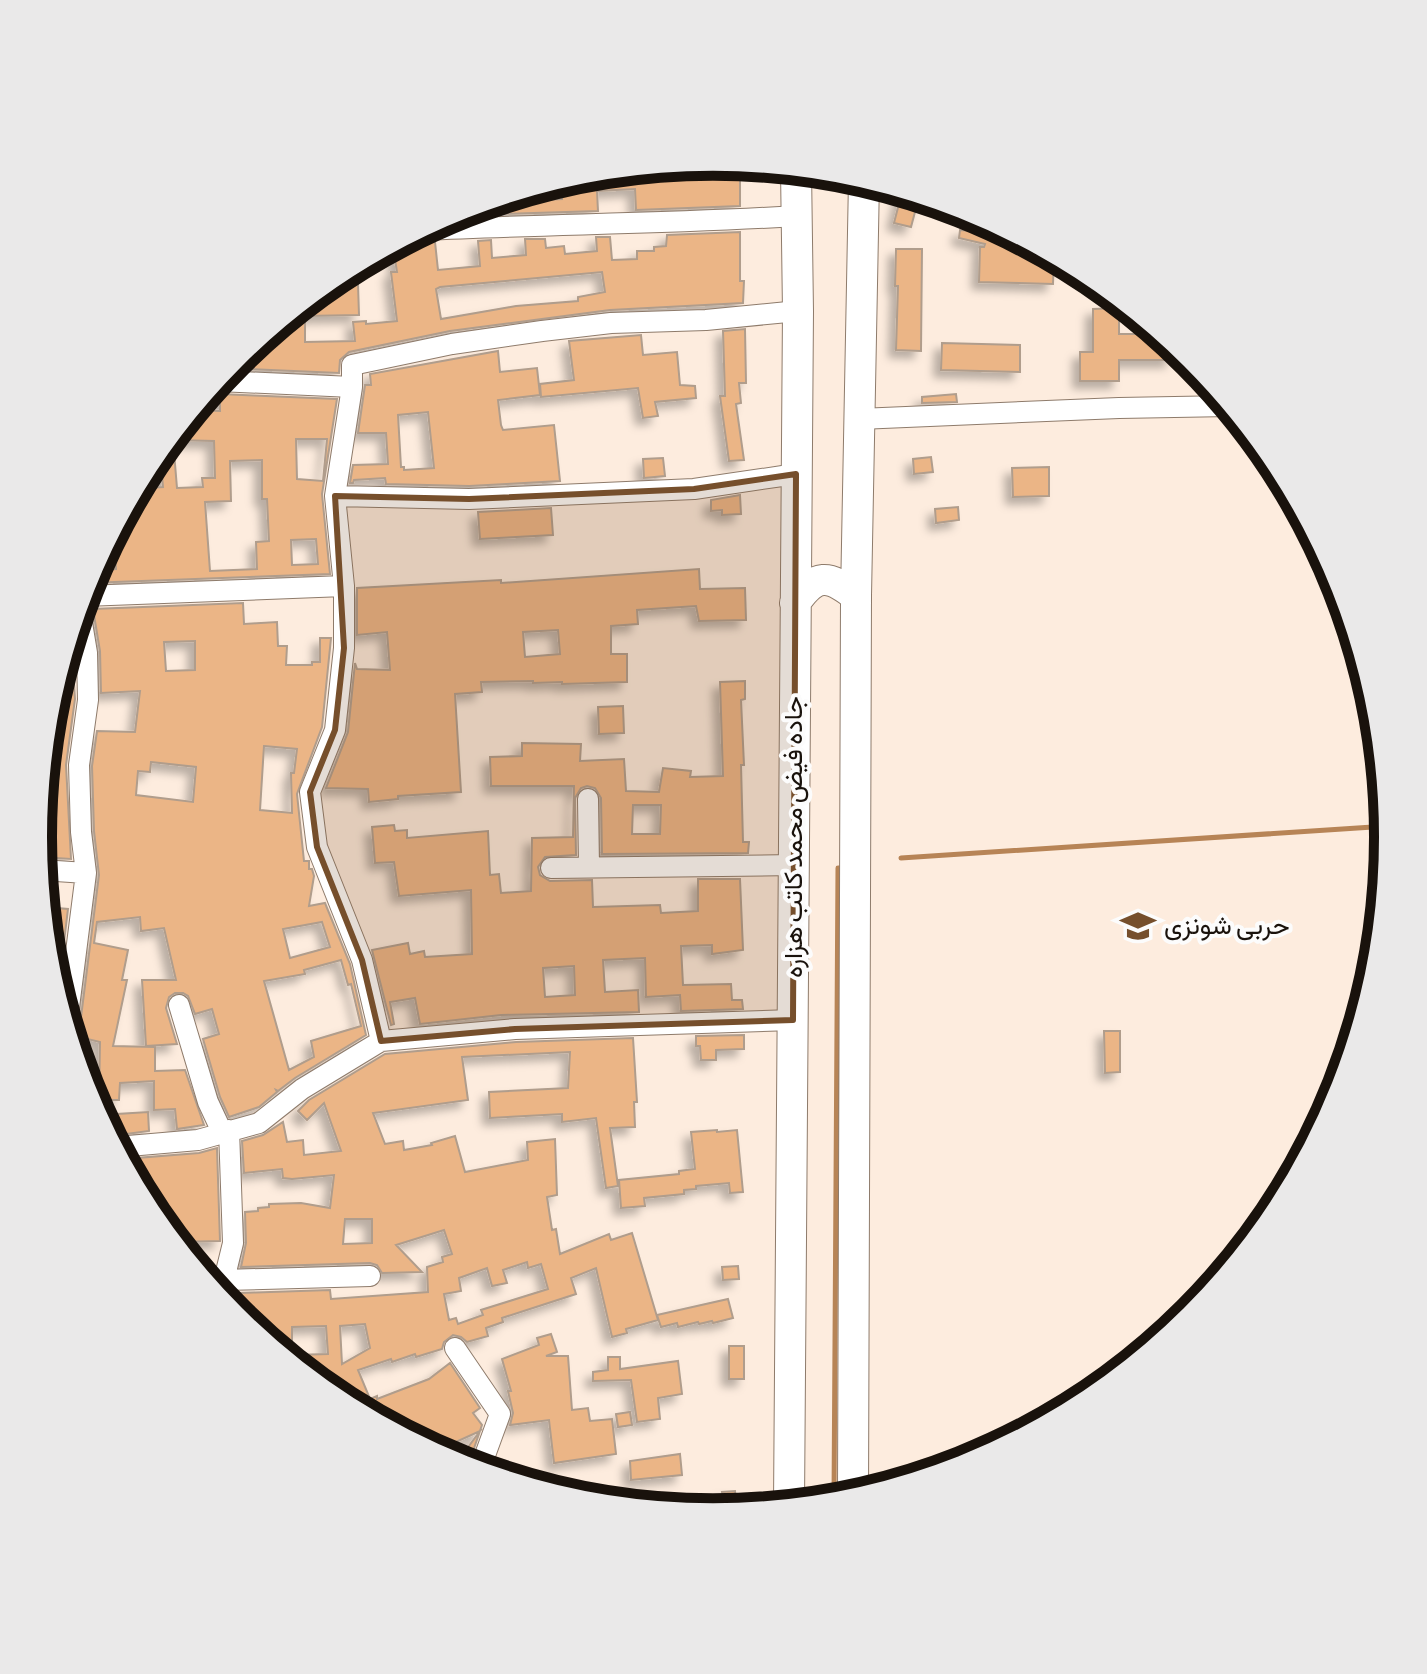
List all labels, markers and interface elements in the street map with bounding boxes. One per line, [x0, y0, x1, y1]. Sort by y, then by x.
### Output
street label: جاده فیض محمد کاتب هزاره [779, 696, 810, 978]
school or university icon: حربی شونزی [1119, 907, 1157, 945]
place label: حربی شونزی [1164, 911, 1290, 942]

